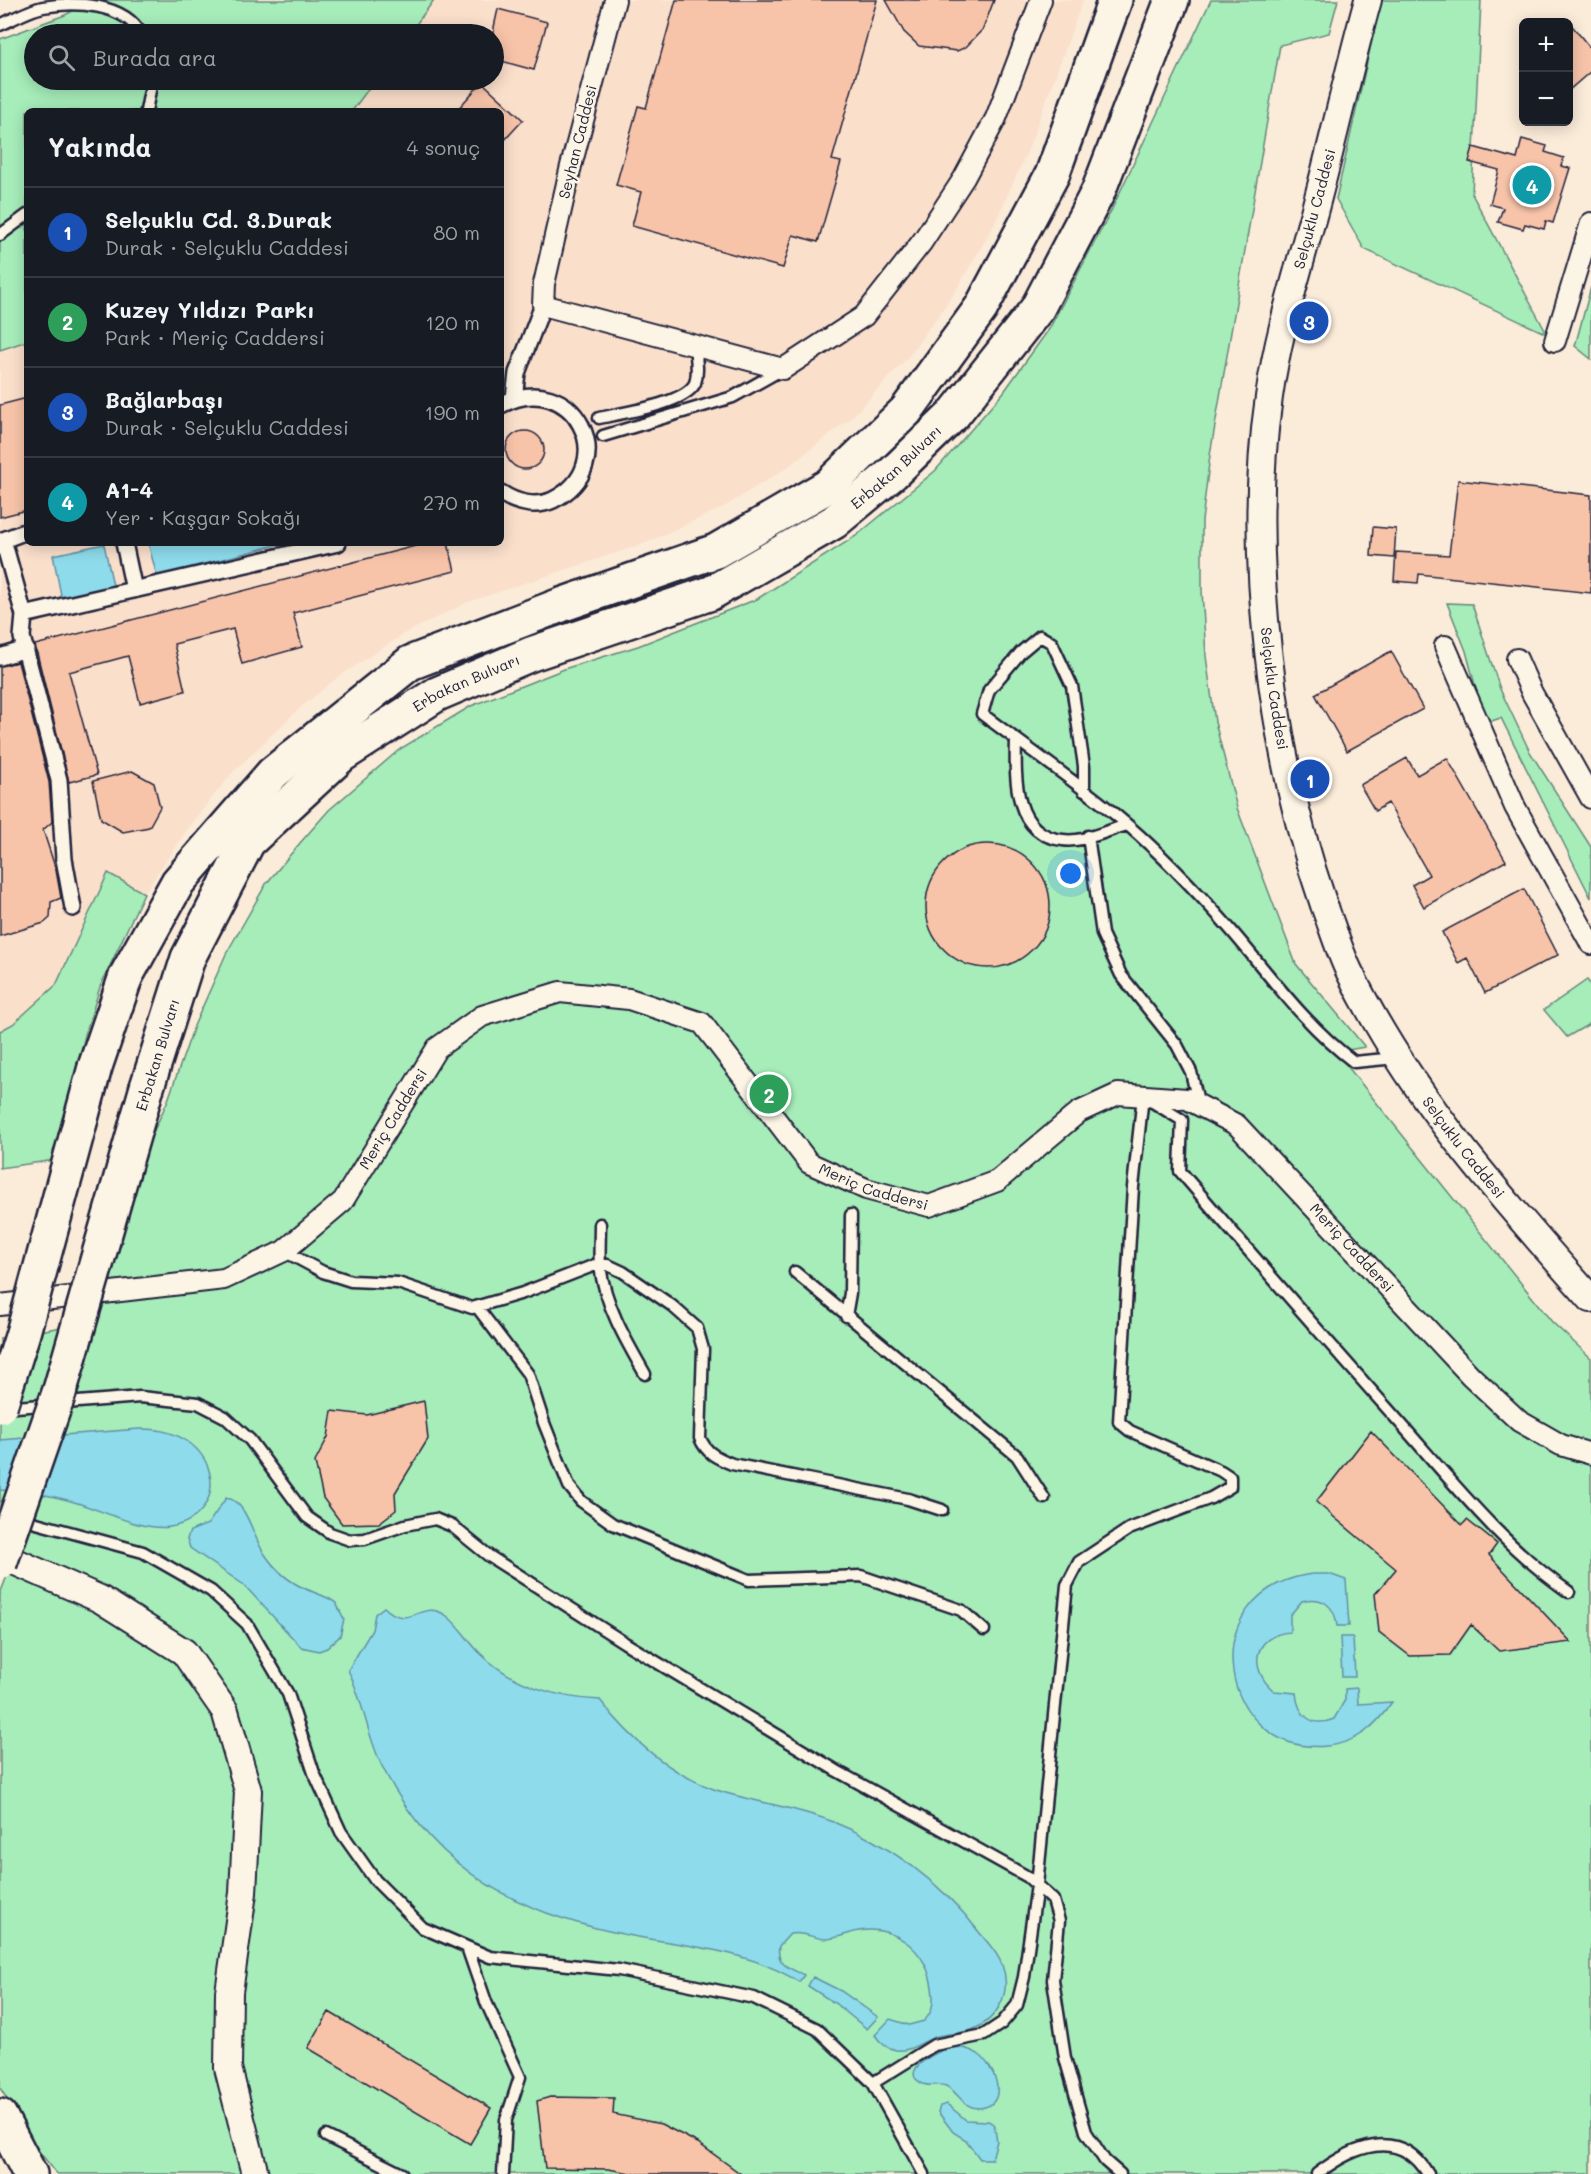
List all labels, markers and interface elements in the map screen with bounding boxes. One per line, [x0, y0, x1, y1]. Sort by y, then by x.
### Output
map controls [1519, 18, 1573, 126]
button: + [1519, 18, 1573, 72]
search box [24, 24, 504, 90]
icon: search [45, 41, 78, 74]
text: Burada ara [93, 43, 217, 72]
button: − [1519, 72, 1573, 126]
street label: Seyhan Caddesi [553, 83, 601, 201]
text: Yakında [48, 130, 151, 164]
text: 4 sonuç [407, 134, 480, 160]
street label: Selçuklu Caddesi [1288, 147, 1340, 271]
pin: 4 [1512, 162, 1552, 207]
text: Selçuklu Cd. 3.Durak [105, 205, 332, 234]
text: 1 [63, 219, 72, 245]
text: 80 m [433, 219, 480, 245]
text: Durak · Selçuklu Caddesi [105, 234, 349, 260]
text: Kuzey Yıldızı Parkı [105, 295, 315, 324]
pin: 3 [1290, 298, 1328, 344]
text: 2 [62, 309, 73, 335]
text: 120 m [425, 309, 480, 335]
text: Park · Meriç Caddersi [105, 324, 325, 350]
text: Bağlarbaşı [105, 385, 224, 414]
text: 3 [62, 399, 74, 425]
text: 190 m [425, 399, 480, 425]
text: Durak · Selçuklu Caddesi [105, 414, 349, 440]
street label: Erbakan Bulvarı [846, 420, 946, 513]
text: A1-4 [105, 475, 153, 504]
text: 4 [61, 489, 74, 515]
text: 270 m [423, 489, 480, 515]
text: Yer · Kaşgar Sokağı [105, 504, 301, 530]
street label: Selçuklu Caddesi [1257, 626, 1294, 751]
street label: Erbakan Bulvarı [408, 649, 523, 716]
pin: 1 [1290, 756, 1330, 802]
your location [1056, 859, 1085, 888]
street label: Erbakan Bulvarı [130, 996, 184, 1113]
street label: Meriç Caddersi [354, 1065, 431, 1173]
pin: 2 [750, 1072, 788, 1116]
street label: Selçuklu Caddesi [1418, 1092, 1510, 1202]
street label: Meriç Caddersi [816, 1158, 931, 1214]
street label: Meriç Caddersi [1306, 1198, 1399, 1296]

